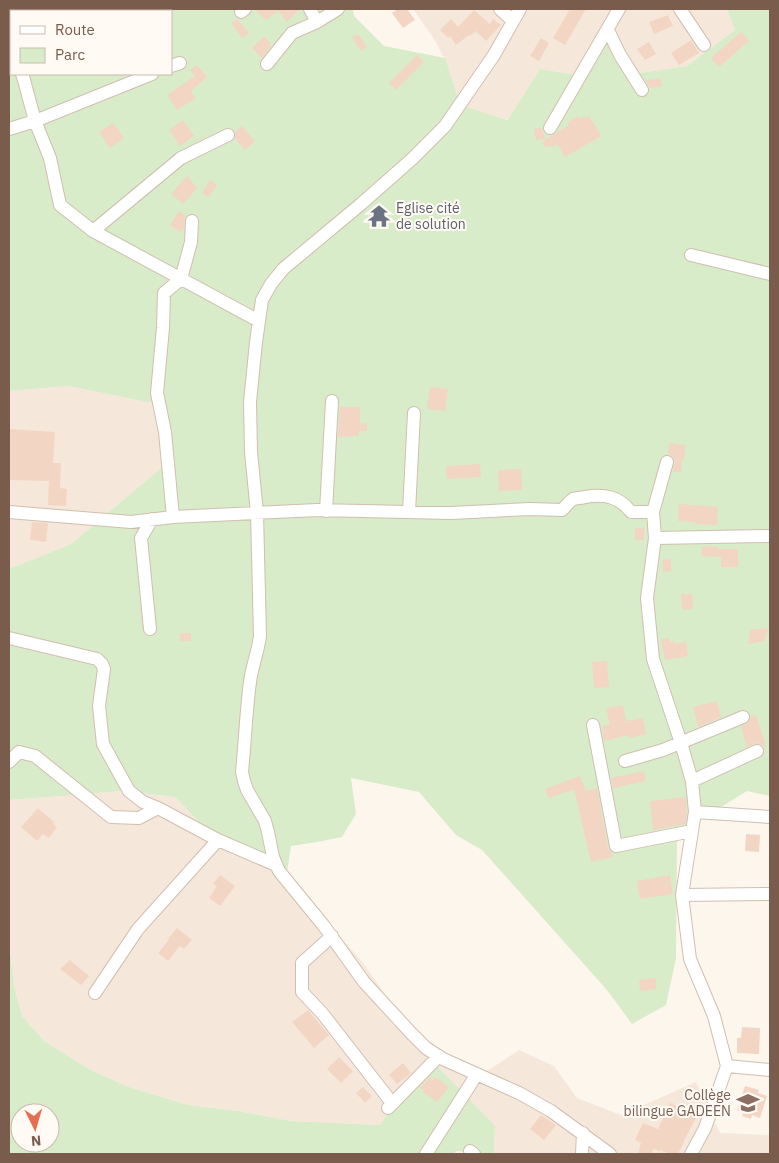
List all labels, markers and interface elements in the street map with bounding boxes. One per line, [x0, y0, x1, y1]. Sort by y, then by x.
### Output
legend [10, 10, 172, 75]
text: Route [55, 20, 95, 39]
text: Parc [55, 45, 85, 64]
place label: Eglise cité de solution [396, 199, 466, 233]
temple icon: Eglise cité de solution [366, 203, 392, 229]
place label: Collège bilingue GADEEN [624, 1086, 731, 1120]
school or university icon: Collège bilingue GADEEN [735, 1090, 761, 1116]
north arrow [10, 1103, 60, 1153]
text: N [30, 1132, 42, 1150]

